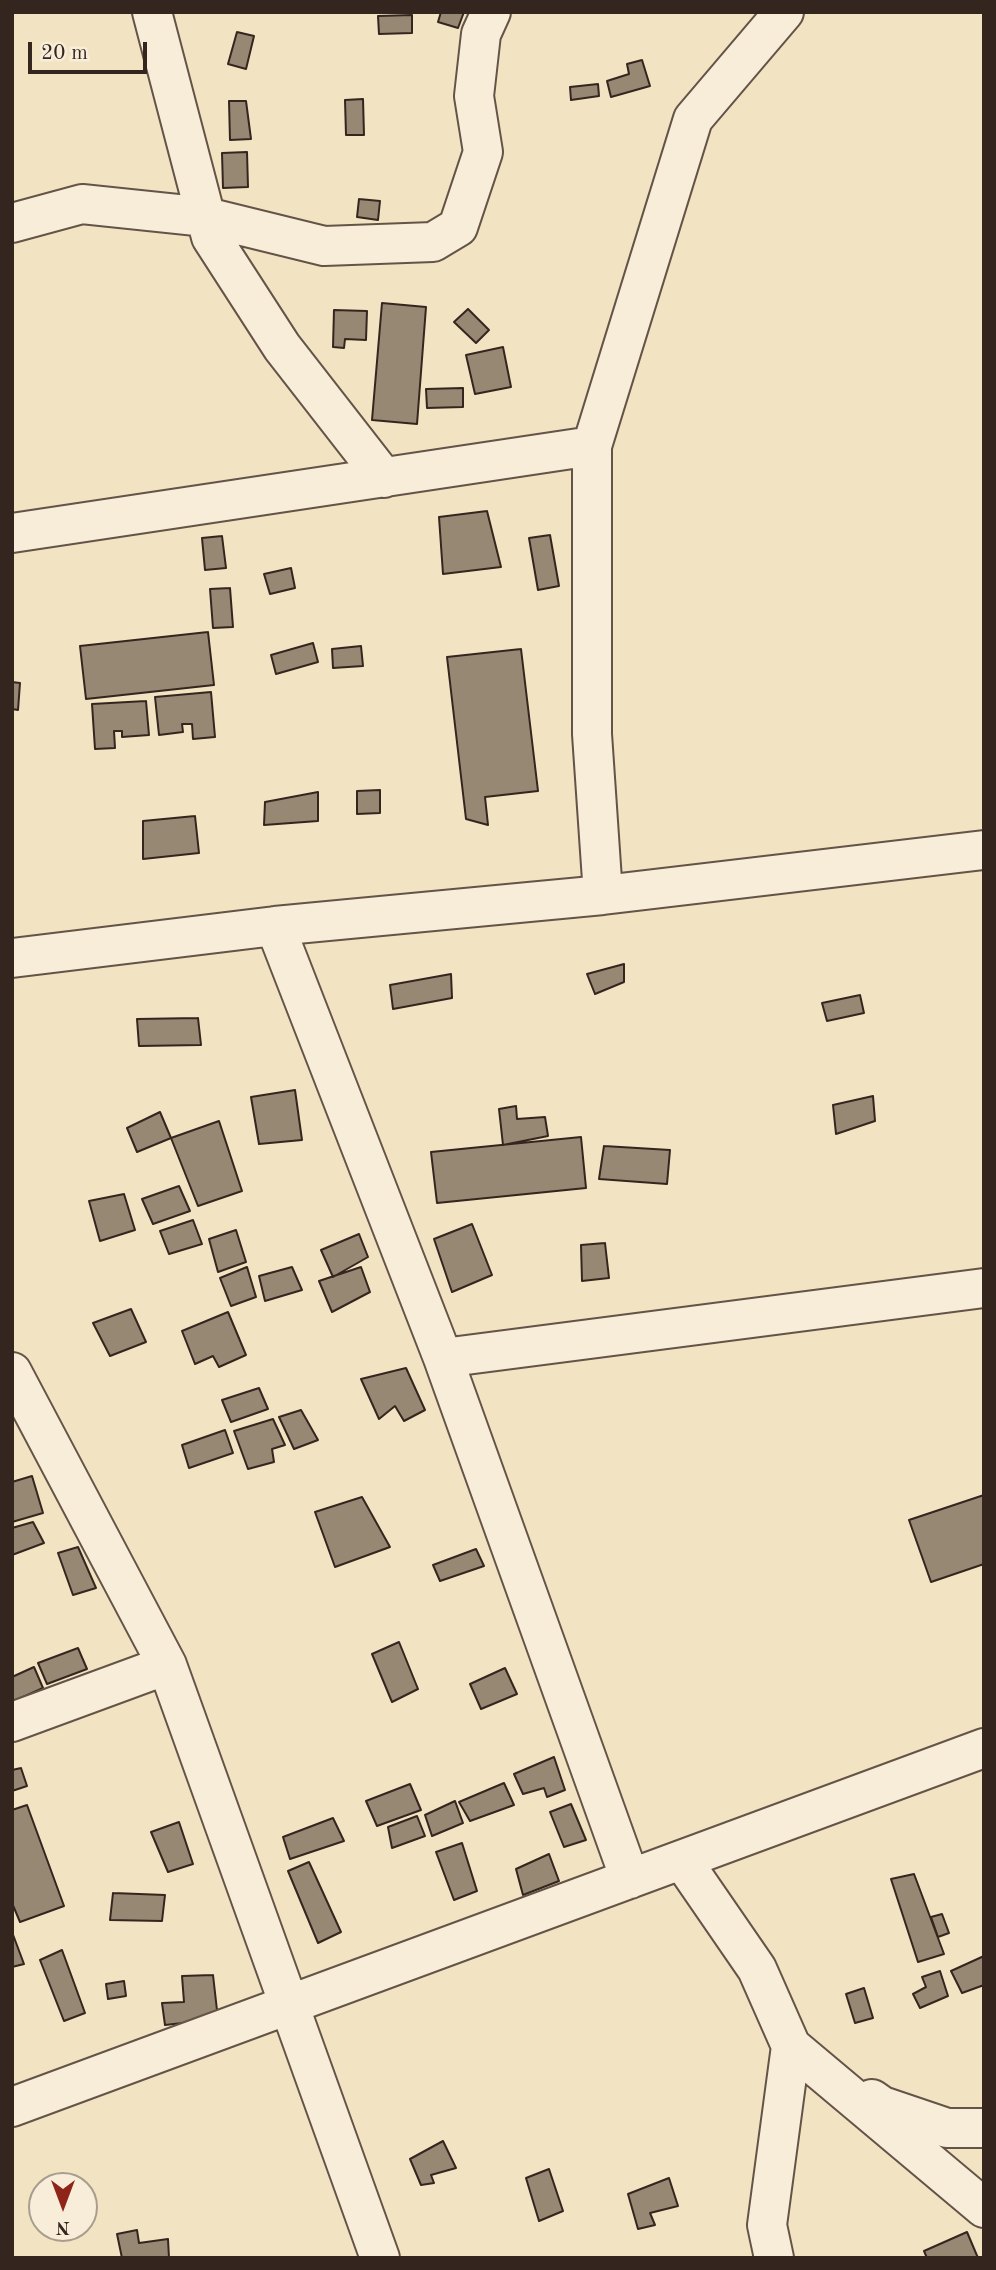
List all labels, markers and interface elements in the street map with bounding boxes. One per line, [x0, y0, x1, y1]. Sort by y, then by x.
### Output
scale bar [32, 28, 150, 72]
text: 20 m [41, 43, 88, 64]
north arrow [28, 2172, 98, 2242]
text: N [56, 2217, 70, 2236]

